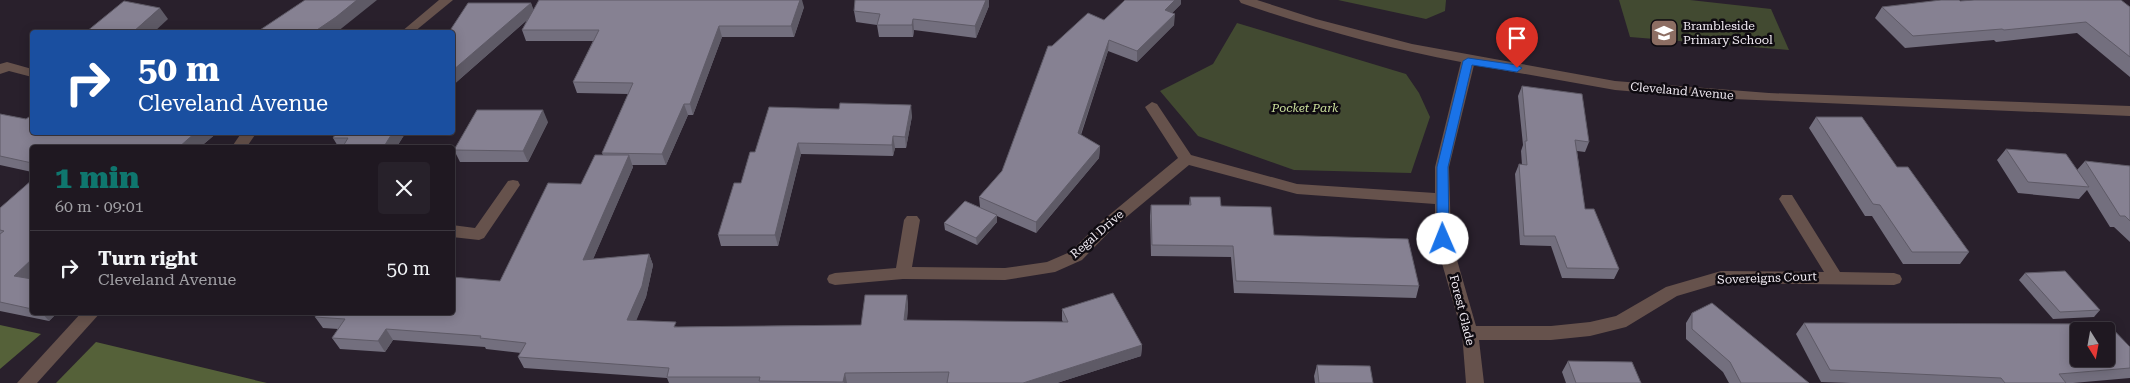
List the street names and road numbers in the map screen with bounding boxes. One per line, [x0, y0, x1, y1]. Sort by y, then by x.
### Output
street label: Cleveland Avenue [1630, 80, 1735, 103]
street label: Regal Drive [1068, 207, 1127, 261]
street label: Sovereigns Court [1717, 269, 1818, 287]
street label: Forest Glade [1446, 273, 1478, 347]

